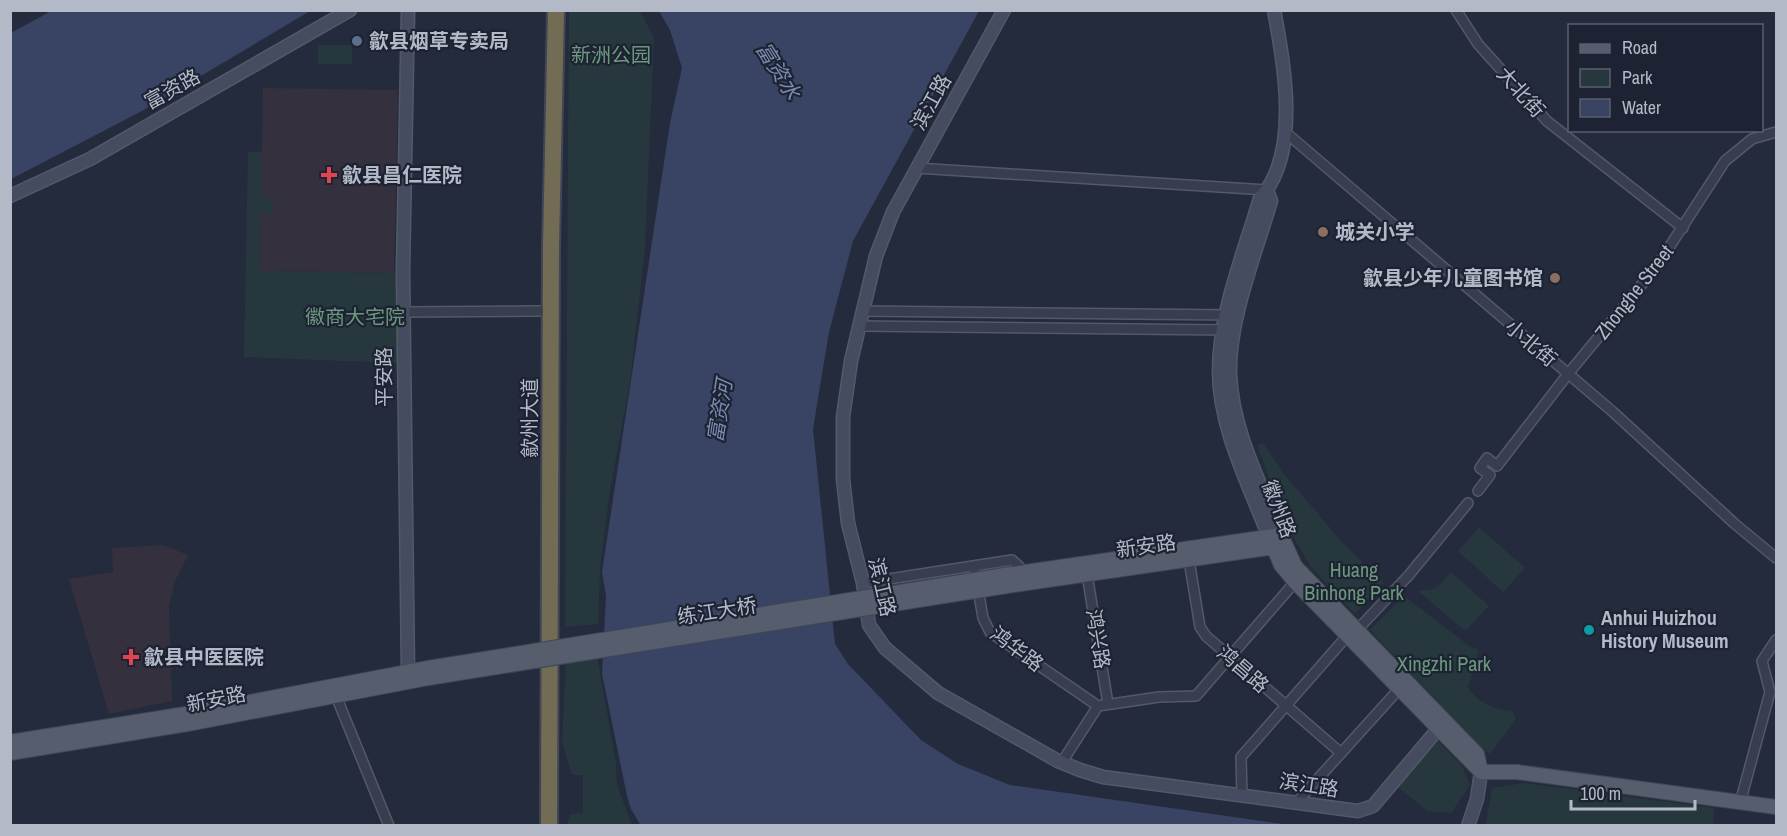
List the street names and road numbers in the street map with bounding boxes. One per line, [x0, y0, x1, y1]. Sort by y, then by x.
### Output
street label: 大北街 [1491, 60, 1551, 123]
street label: 富资路 [139, 62, 205, 115]
street label: 滨江路 [904, 69, 957, 135]
street label: Zhonghe Street [1588, 238, 1679, 345]
street label: 小北街 [1500, 313, 1563, 372]
street label: 平安路 [370, 347, 397, 407]
street label: 歙州大道 [516, 378, 543, 458]
street label: 徽州路 [1256, 476, 1303, 542]
street label: 新安路 [1114, 528, 1178, 563]
street label: 滨江路 [863, 555, 902, 619]
street label: 练江大桥 [675, 591, 759, 630]
street label: 鸿兴路 [1080, 607, 1117, 671]
street label: 鸿华路 [985, 620, 1049, 677]
street label: 鸿昌路 [1212, 639, 1275, 698]
street label: 新安路 [184, 680, 248, 717]
street label: 滨江路 [1277, 766, 1341, 803]

